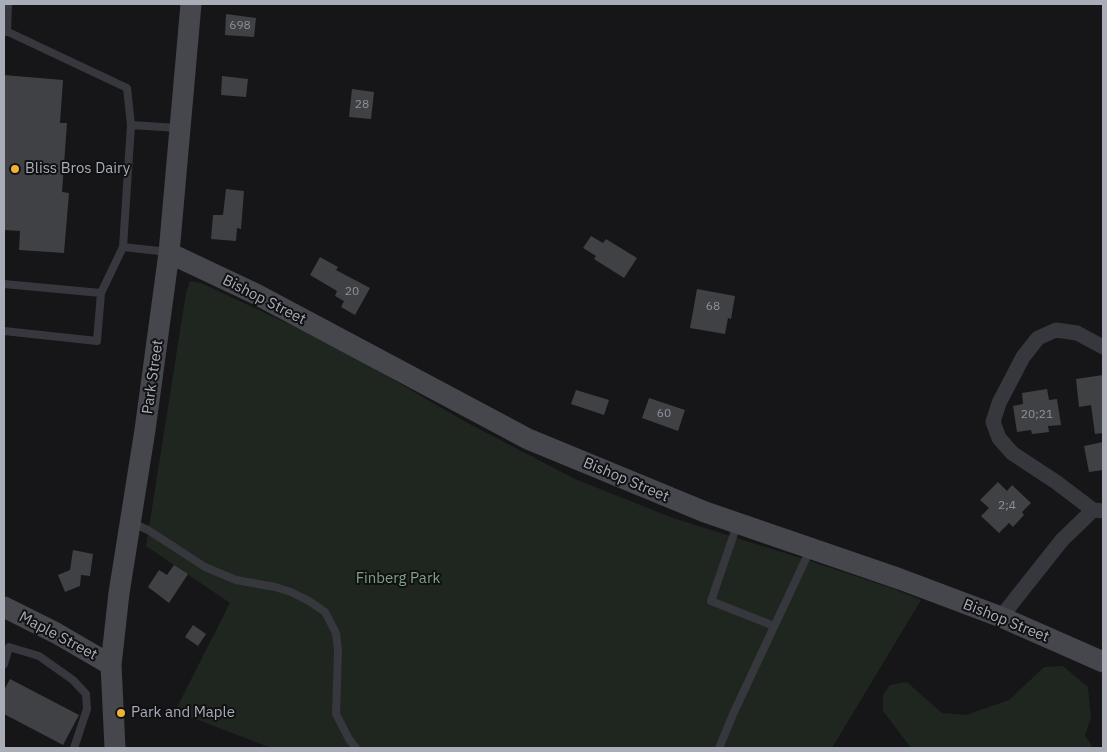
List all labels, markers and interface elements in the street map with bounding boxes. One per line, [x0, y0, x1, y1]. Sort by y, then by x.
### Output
house number: 698 [229, 19, 251, 33]
house number: 28 [355, 98, 369, 112]
place label: Bliss Bros Dairy [25, 160, 130, 178]
marker: Bliss Bros Dairy [9, 163, 21, 175]
street label: Bishop Street [219, 271, 309, 329]
house number: 20 [345, 285, 359, 299]
house number: 68 [706, 300, 720, 314]
street label: Park Street [139, 339, 167, 415]
house number: 60 [657, 407, 671, 421]
house number: 20;21 [1021, 408, 1053, 422]
street label: Bishop Street [581, 454, 671, 506]
house number: 2;4 [998, 499, 1016, 513]
park label: Finberg Park [356, 570, 440, 588]
street label: Bishop Street [960, 596, 1052, 646]
street label: Maple Street [16, 608, 100, 664]
place label: Park and Maple [131, 704, 235, 722]
marker: Park and Maple [115, 707, 127, 719]

